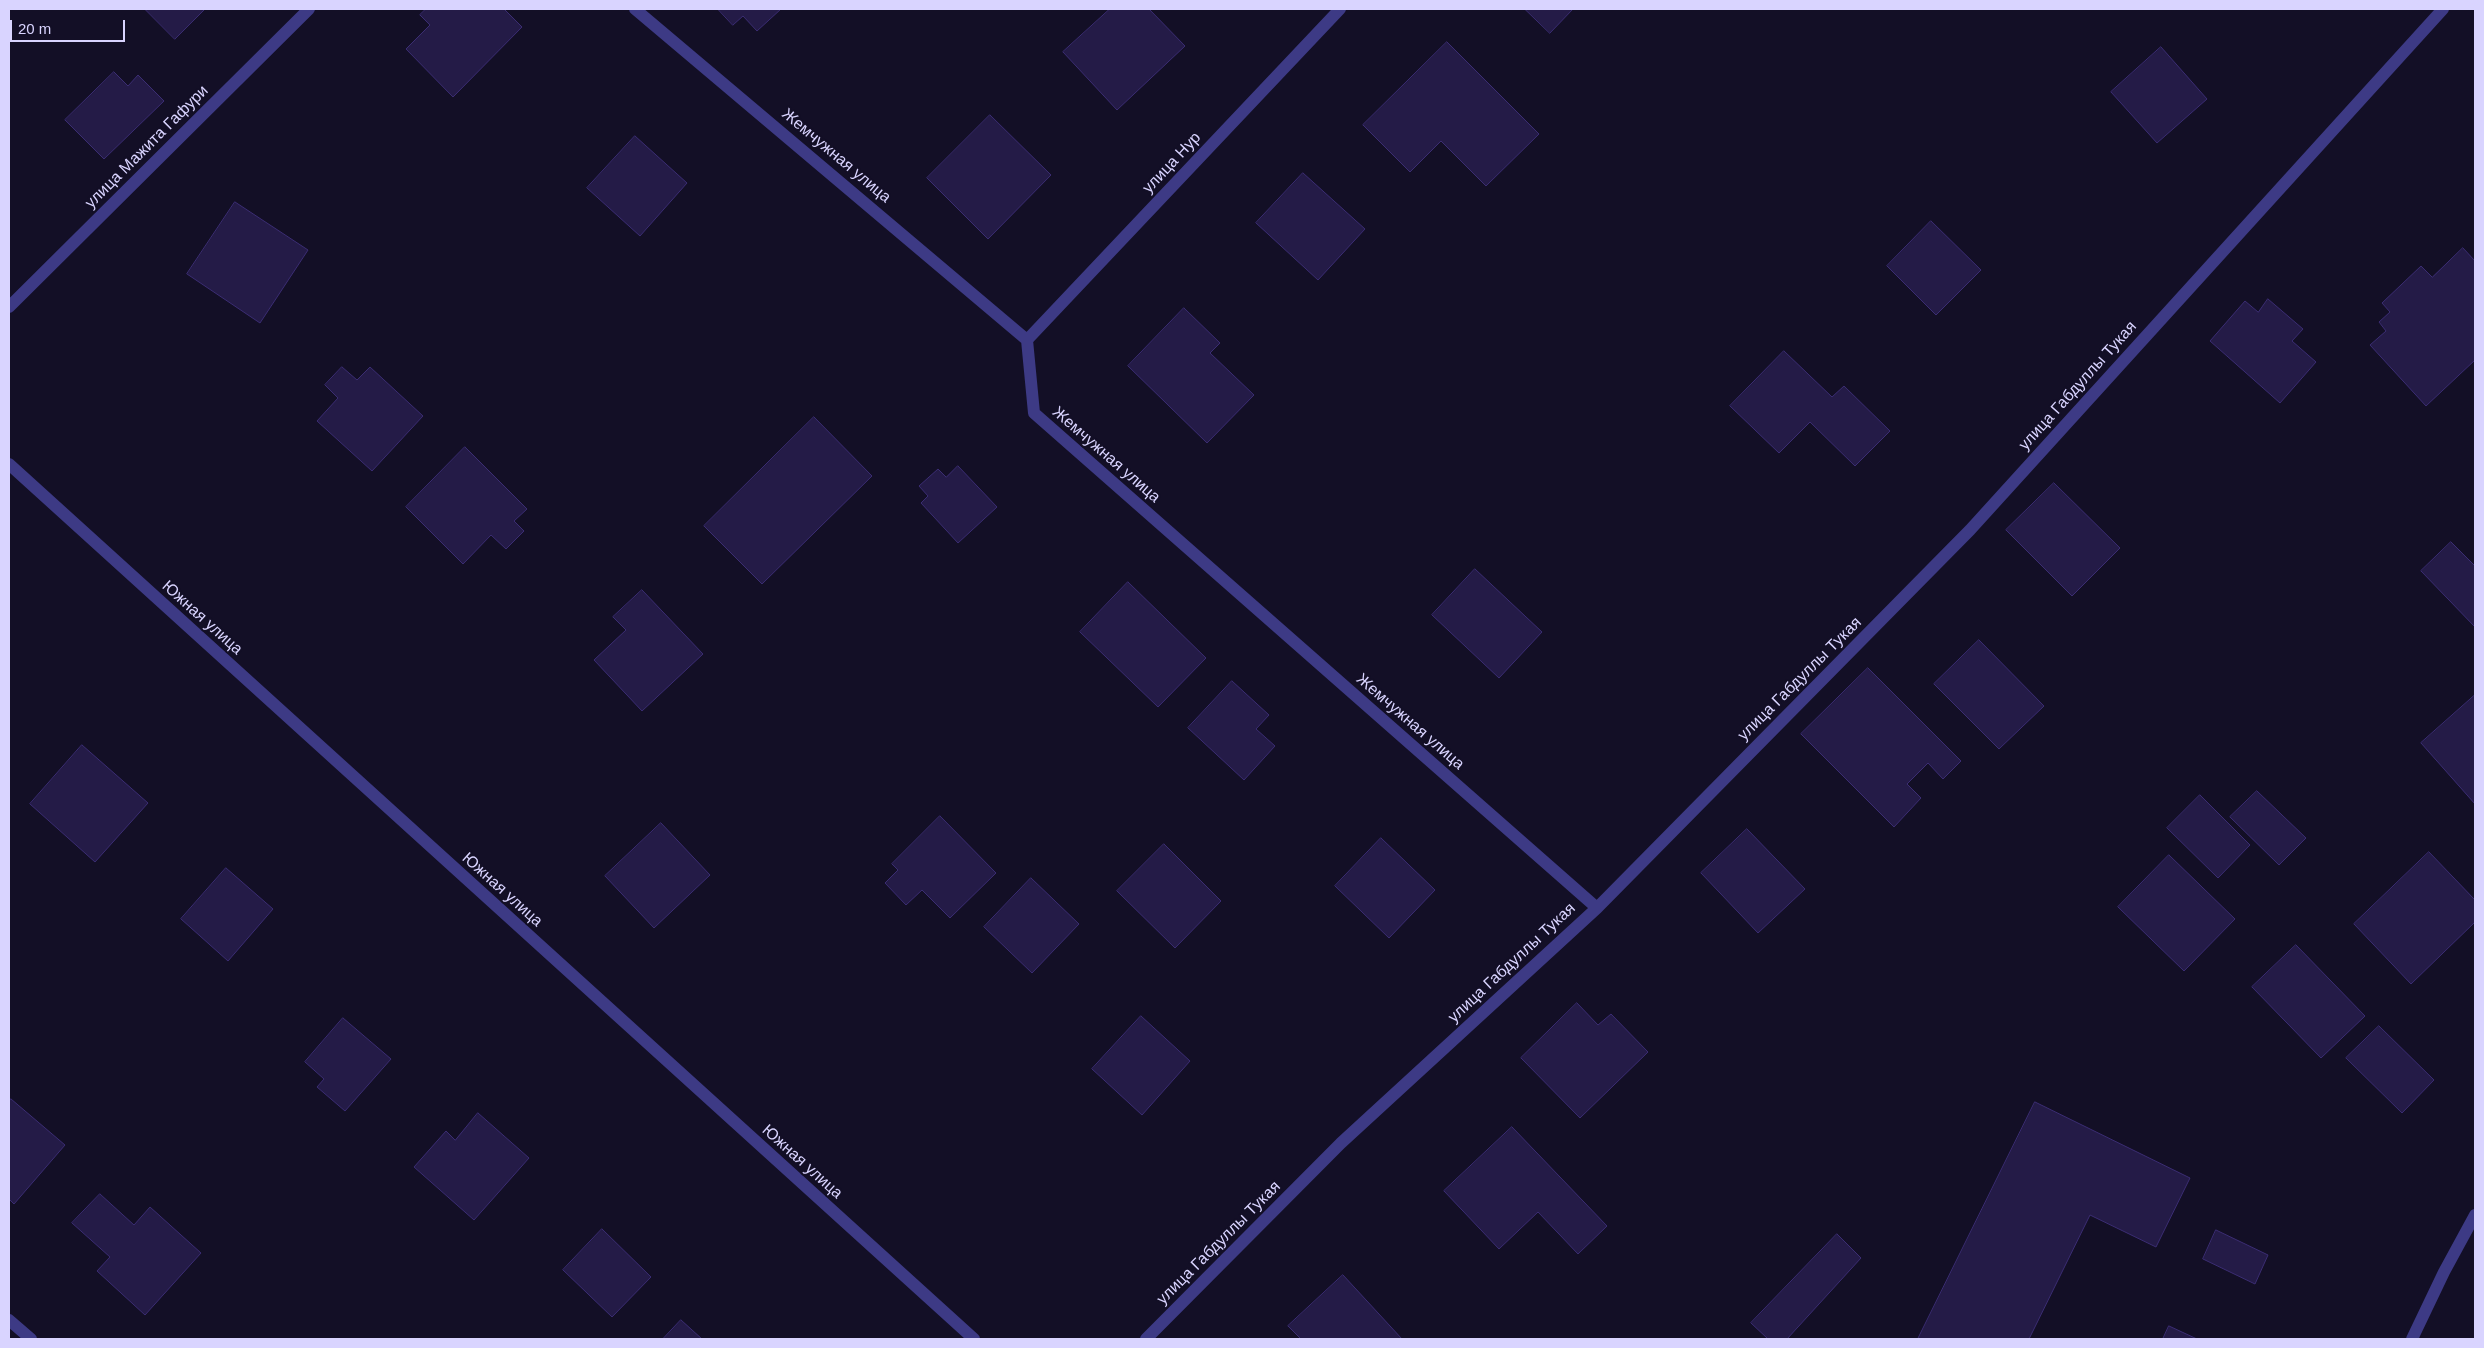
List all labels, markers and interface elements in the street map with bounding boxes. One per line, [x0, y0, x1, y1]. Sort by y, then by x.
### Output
scale bar [12, 10, 128, 42]
text: 20 m [18, 20, 51, 37]
street label: улица Мажита Гафури [81, 81, 213, 213]
street label: Жемчужная улица [778, 105, 894, 207]
street label: улица Нур [1139, 128, 1205, 198]
street label: улица Габдуллы Тукая [2015, 318, 2141, 454]
street label: Жемчужная улица [1048, 403, 1164, 507]
street label: Южная улица [158, 577, 246, 659]
street label: улица Габдуллы Тукая [1734, 613, 1866, 745]
street label: Жемчужная улица [1352, 670, 1468, 774]
street label: Южная улица [458, 849, 546, 931]
street label: улица Габдуллы Тукая [1444, 899, 1580, 1027]
street label: Южная улица [758, 1121, 846, 1203]
street label: улица Габдуллы Тукая [1153, 1177, 1285, 1309]

